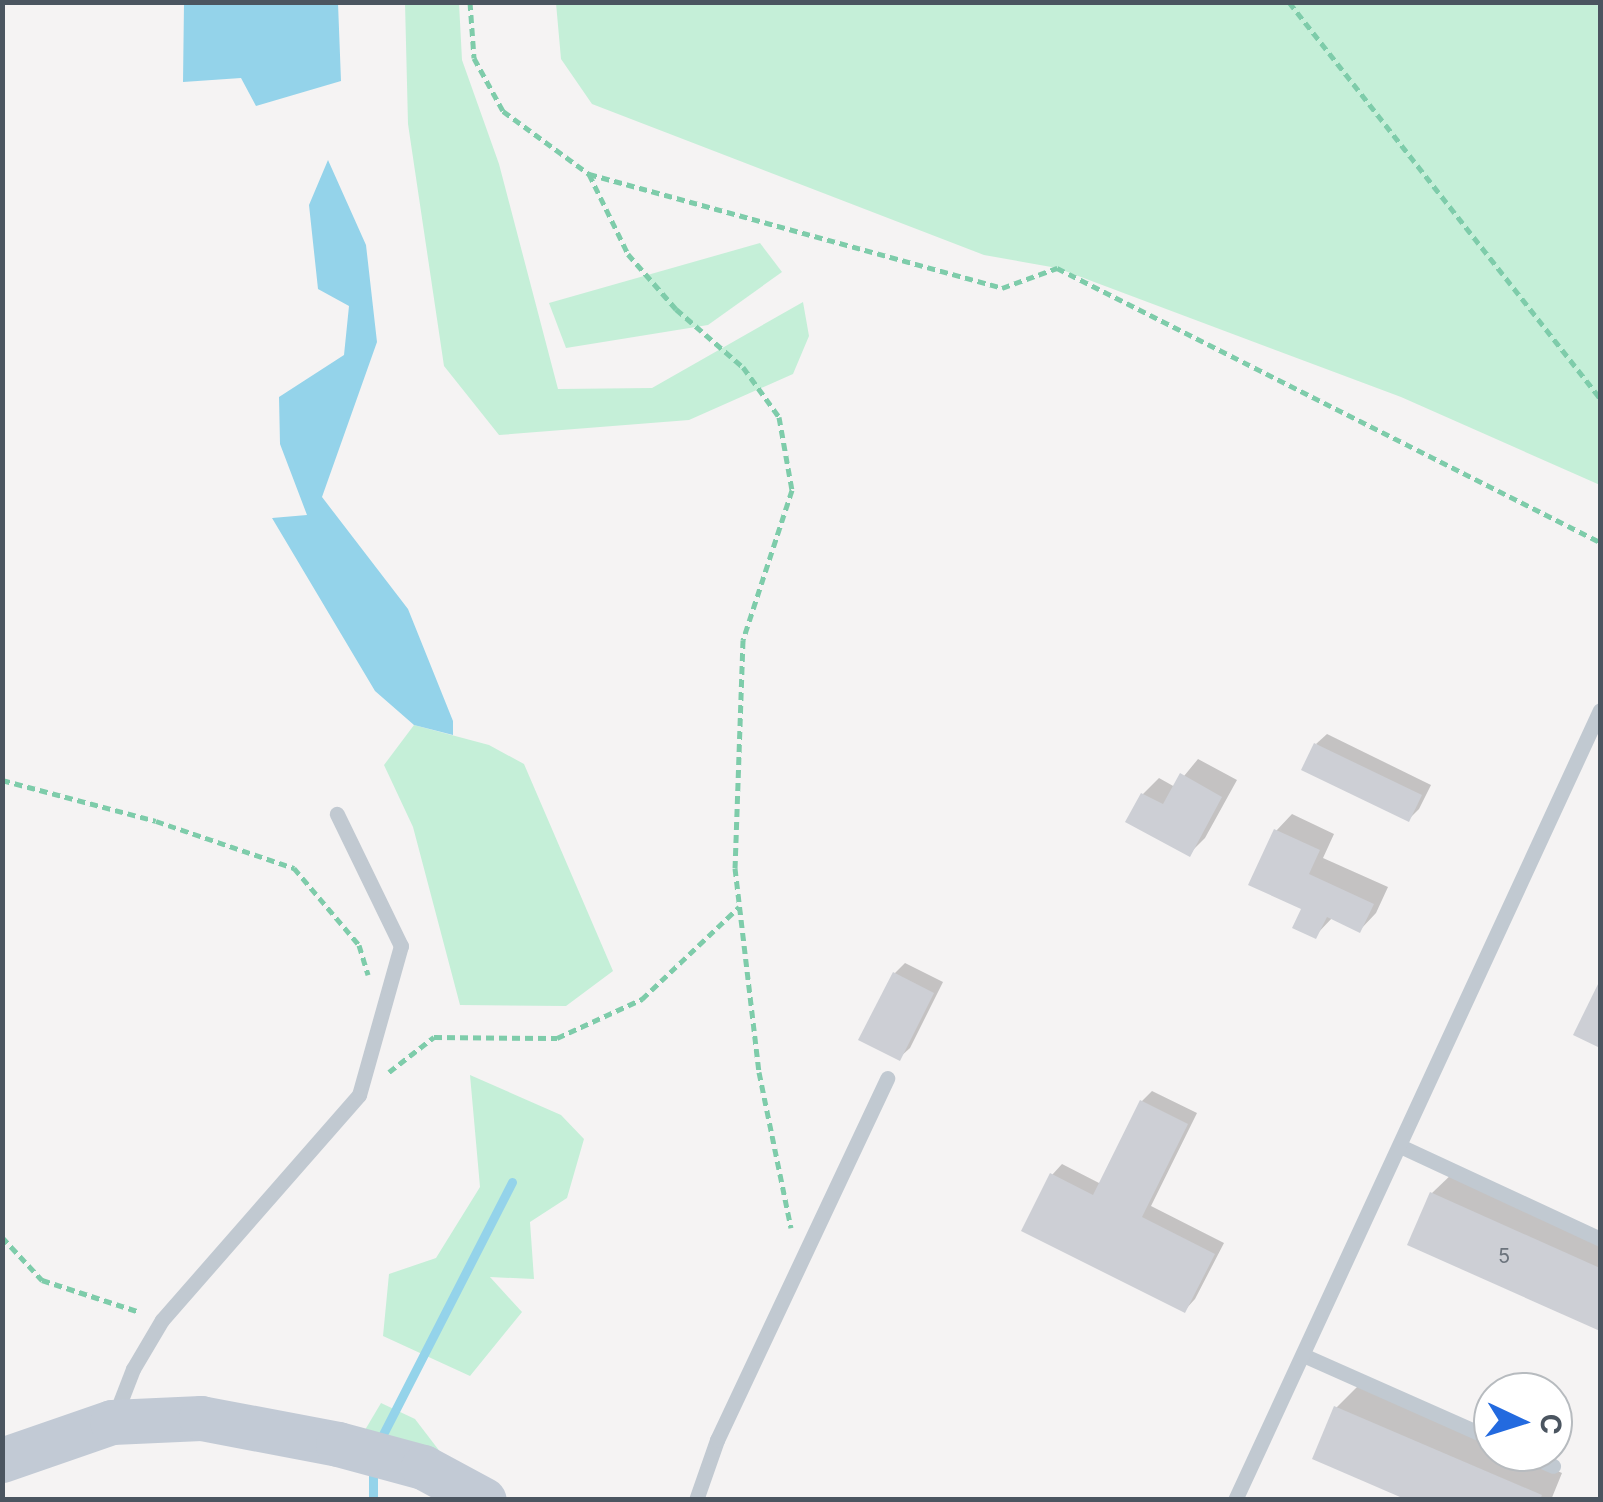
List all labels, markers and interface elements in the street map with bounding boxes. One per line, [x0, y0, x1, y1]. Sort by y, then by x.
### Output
house number: 5 [1498, 1244, 1510, 1268]
north arrow [1473, 1372, 1573, 1472]
text: С [1533, 1412, 1569, 1435]

